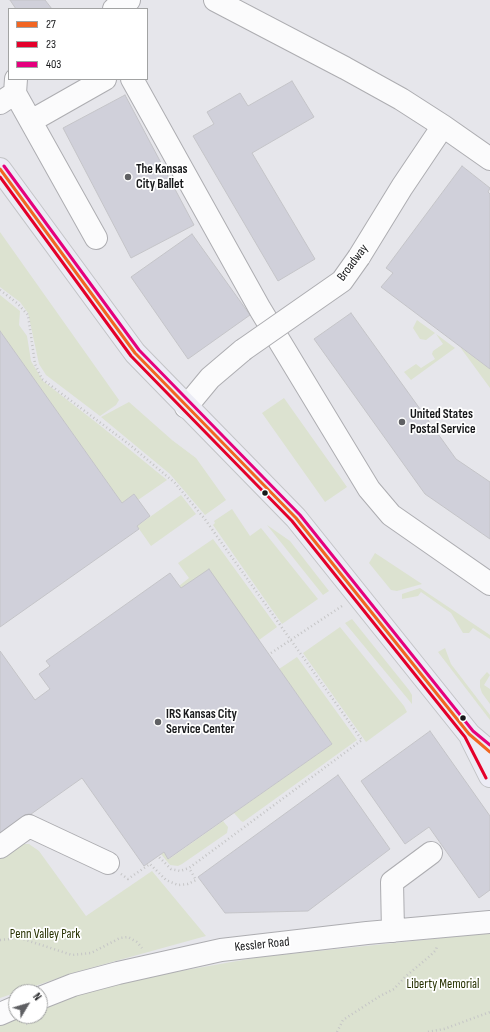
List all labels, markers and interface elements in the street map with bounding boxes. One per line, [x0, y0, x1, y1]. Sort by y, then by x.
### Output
legend [8, 8, 148, 80]
text: 27 [46, 17, 56, 32]
text: 23 [46, 37, 56, 52]
text: 403 [46, 57, 61, 72]
place label: The Kansas City Ballet [136, 162, 188, 193]
marker: The Kansas City Ballet [123, 172, 133, 182]
street label: Broadway [334, 241, 372, 285]
place label: United States Postal Service [410, 407, 475, 438]
marker: United States Postal Service [397, 417, 407, 427]
unlabelled marker [260, 488, 270, 498]
place label: IRS Kansas City Service Center [166, 707, 237, 738]
unlabelled marker [458, 713, 468, 723]
marker: IRS Kansas City Service Center [153, 717, 163, 727]
park label: Penn Valley Park [10, 927, 80, 943]
street label: Kessler Road [234, 934, 290, 956]
park label: Liberty Memorial [406, 977, 480, 993]
north arrow [8, 984, 48, 1024]
text: N [30, 991, 44, 1003]

